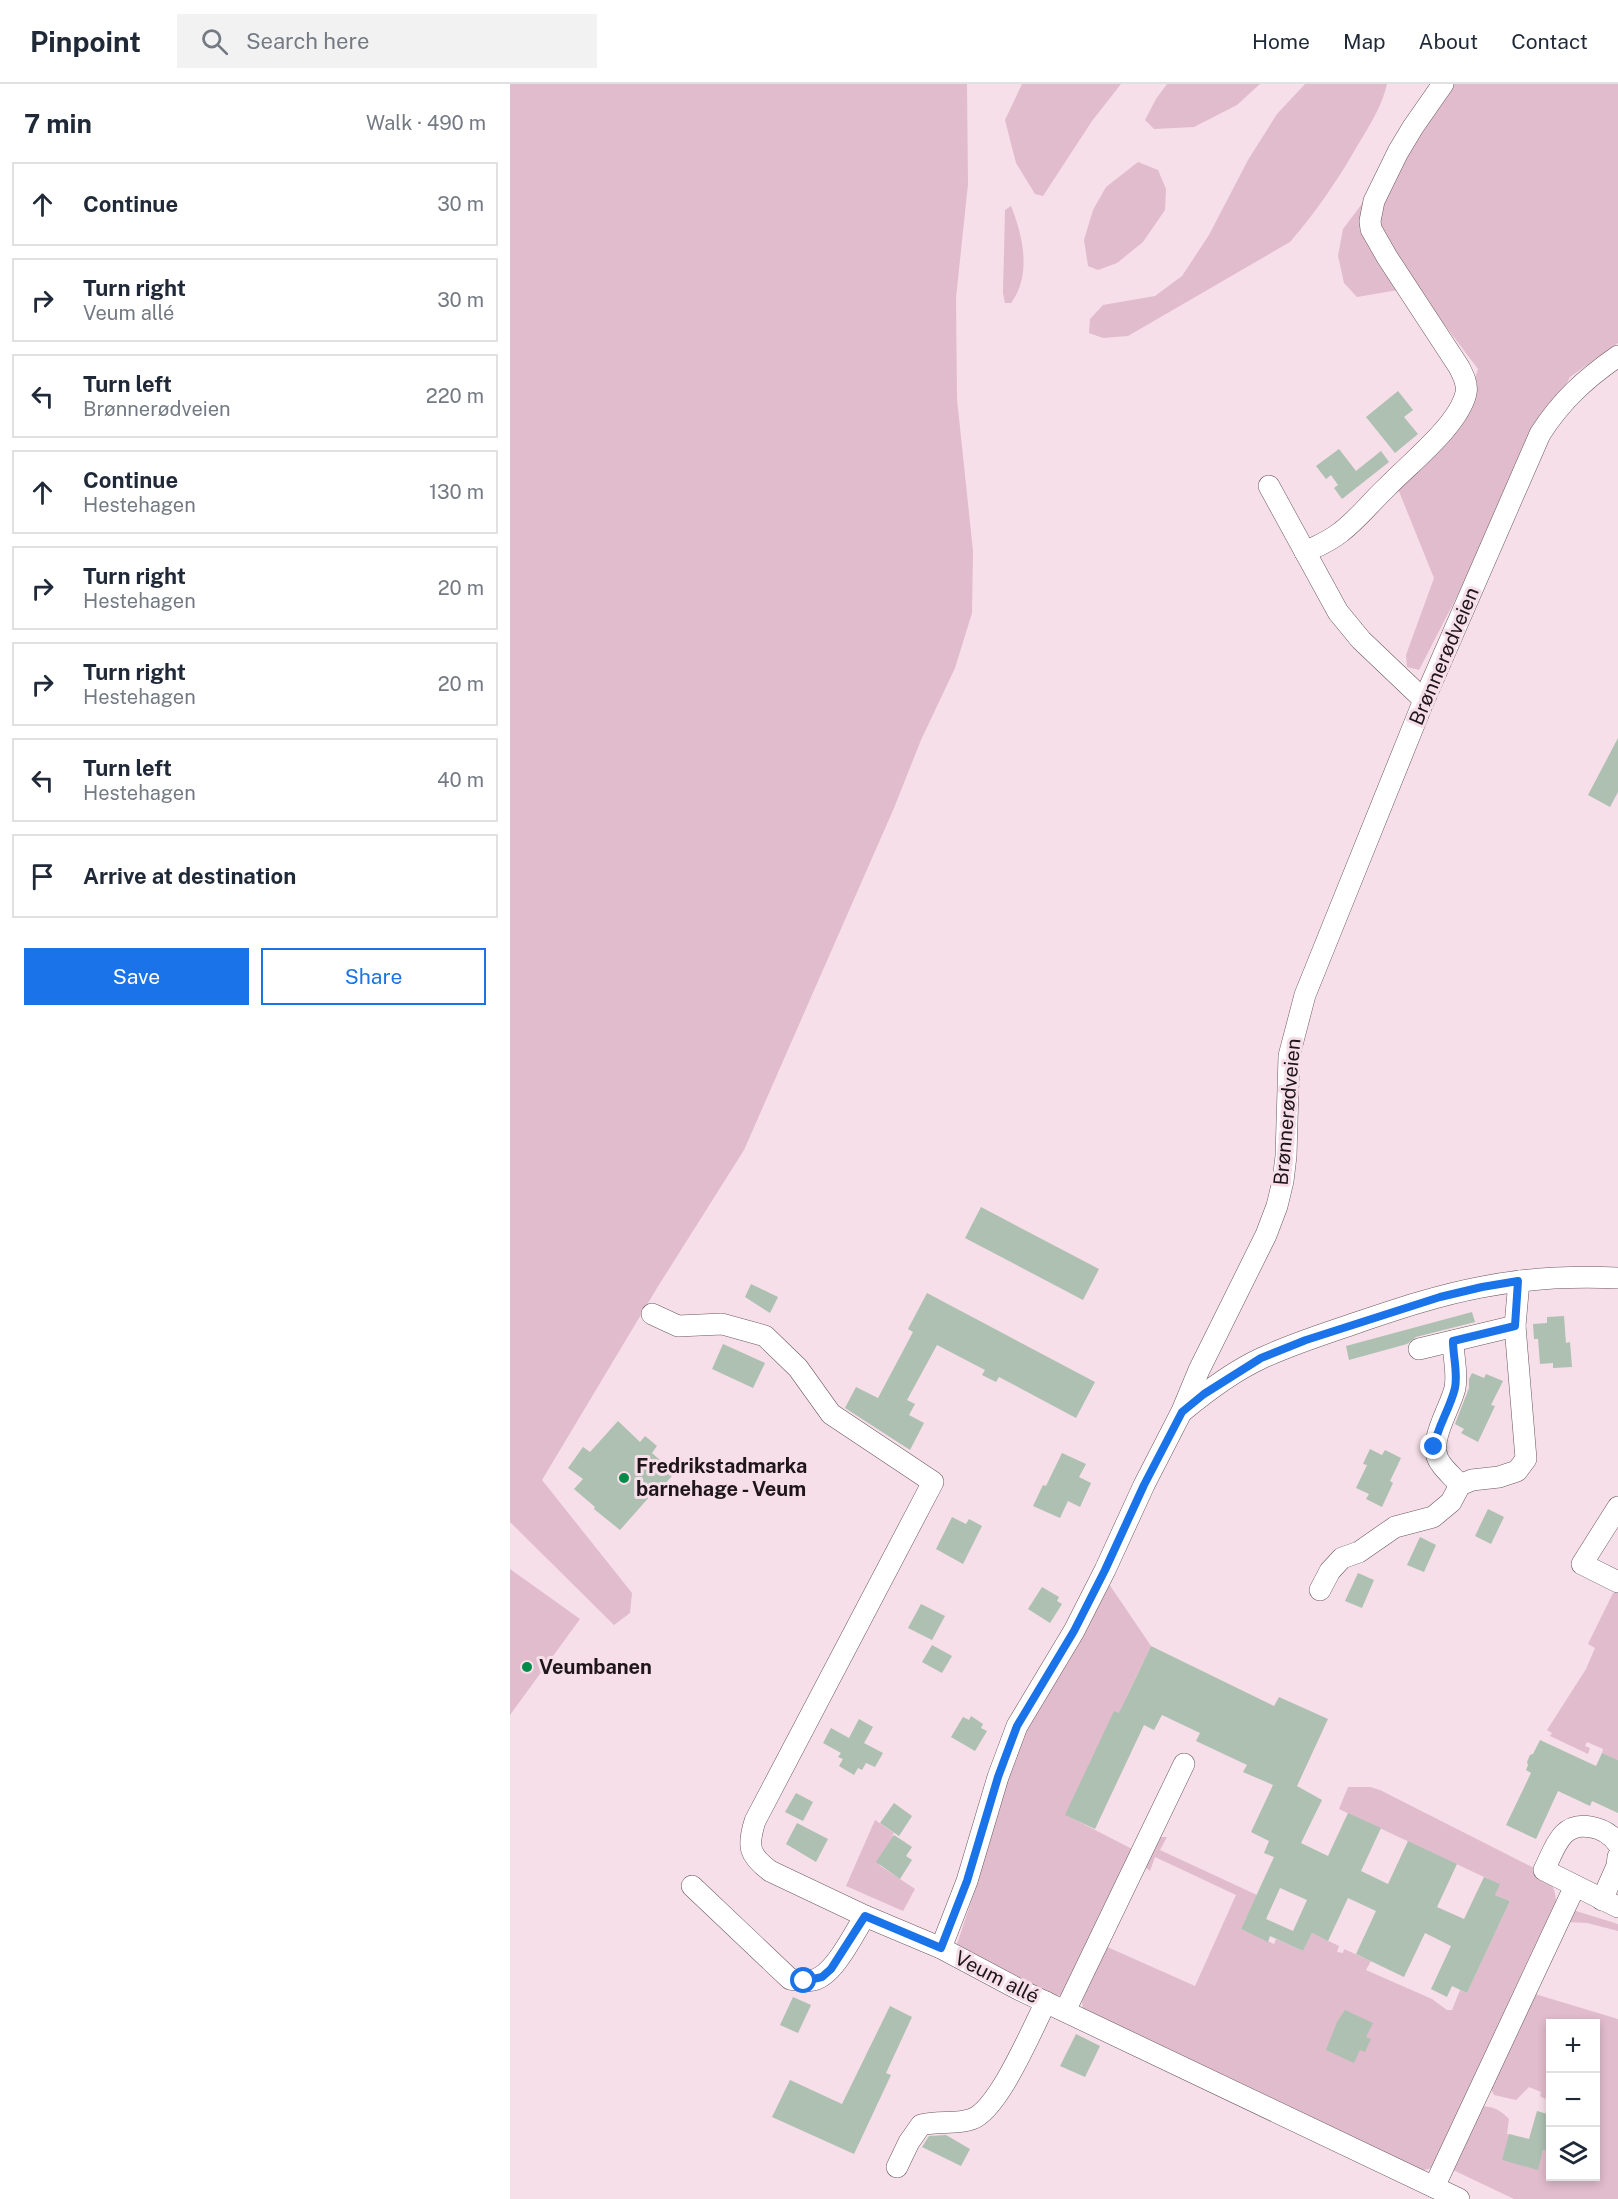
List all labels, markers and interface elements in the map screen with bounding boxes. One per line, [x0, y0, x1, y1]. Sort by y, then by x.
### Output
search box [177, 14, 597, 68]
text: Pinpoint [30, 25, 141, 58]
icon: search [198, 25, 231, 58]
text: Search here [246, 28, 369, 54]
text: Home [1252, 29, 1310, 54]
text: Map [1343, 29, 1386, 54]
text: About [1419, 29, 1478, 54]
text: Contact [1511, 29, 1588, 54]
text: 7 min [24, 108, 92, 139]
text: Walk · 490 m [366, 111, 486, 135]
icon: ahead [26, 188, 59, 221]
text: Continue [83, 191, 178, 217]
text: 30 m [437, 192, 484, 216]
text: Turn right [83, 275, 186, 301]
icon: right [26, 284, 59, 317]
text: 30 m [437, 288, 484, 312]
text: Veum allé [83, 301, 174, 325]
text: Turn left [83, 371, 172, 397]
icon: left [26, 380, 59, 413]
text: 220 m [426, 384, 484, 408]
text: Brønnerødveien [83, 397, 231, 421]
text: Continue [83, 467, 178, 493]
icon: ahead [26, 476, 59, 509]
text: 130 m [429, 480, 484, 504]
text: Hestehagen [83, 493, 196, 517]
text: Turn right [83, 563, 186, 589]
icon: right [26, 572, 59, 605]
text: 20 m [438, 576, 484, 600]
street label: Brønnerødveien [1404, 583, 1484, 729]
text: Hestehagen [83, 589, 196, 613]
text: Turn right [83, 659, 186, 685]
icon: right [26, 668, 59, 701]
text: 20 m [438, 672, 484, 696]
text: Hestehagen [83, 685, 196, 709]
text: Turn left [83, 755, 172, 781]
icon: left [26, 764, 59, 797]
text: 40 m [437, 768, 484, 792]
text: Hestehagen [83, 781, 196, 805]
icon: arrive [26, 860, 59, 893]
text: Arrive at destination [83, 863, 296, 889]
button: Save [24, 948, 249, 1005]
button: Share [261, 948, 486, 1005]
street label: Brønnerødveien [1269, 1037, 1305, 1187]
route end [1420, 1433, 1446, 1459]
place label: Fredrikstadmarka barnehage - Veum [636, 1454, 807, 1501]
marker: Fredrikstadmarka barnehage - Veum [617, 1471, 631, 1485]
place label: Veumbanen [539, 1655, 652, 1679]
marker: Veumbanen [520, 1660, 534, 1674]
street label: Veum allé [951, 1946, 1043, 2008]
route start [790, 1967, 816, 1993]
map controls [1546, 2019, 1600, 2181]
button: + [1546, 2019, 1600, 2073]
button: − [1546, 2073, 1600, 2127]
button: layers [1546, 2127, 1600, 2181]

